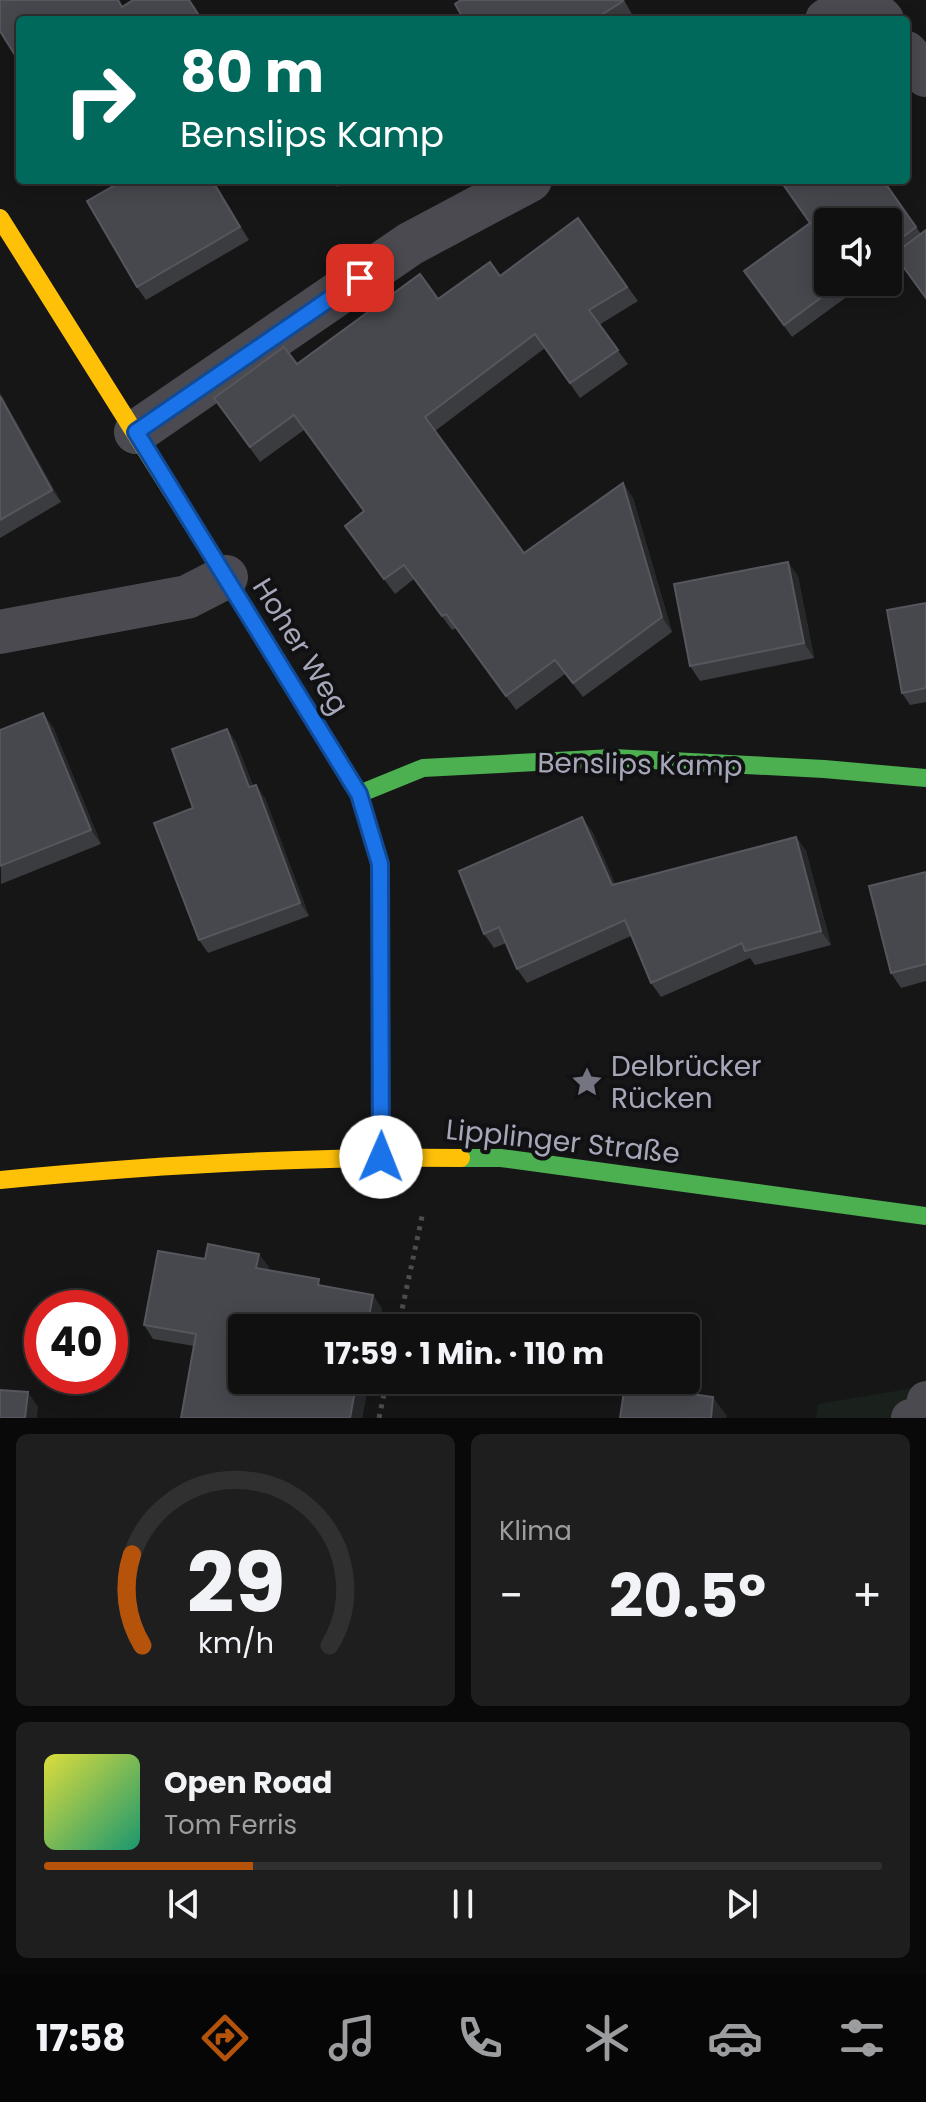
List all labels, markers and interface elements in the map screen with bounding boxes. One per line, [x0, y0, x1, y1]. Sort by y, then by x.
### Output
text: 80 m [180, 33, 324, 112]
icon: right [48, 48, 152, 152]
text: Benslips Kamp [180, 109, 444, 160]
map controls [814, 208, 902, 296]
button: sound [814, 208, 902, 296]
pin [326, 244, 394, 312]
icon: arrive [338, 256, 382, 300]
street label: Hoher Weg [243, 571, 358, 722]
street label: Benslips Kamp [537, 743, 743, 786]
place label: Delbrücker Rücken [611, 1047, 762, 1118]
place icon: Delbrücker Rücken [570, 1065, 604, 1099]
street label: Lipplinger Straße [444, 1110, 682, 1173]
position arrow [339, 1115, 423, 1199]
speed limit sign: 40 [24, 1290, 128, 1394]
text: 17:59 · 1 Min. · 110 m [324, 1332, 604, 1375]
text: Klima [499, 1513, 572, 1549]
text: 29 [186, 1525, 285, 1641]
text: 20.5° [609, 1554, 766, 1638]
text: − [499, 1565, 523, 1626]
text: + [852, 1565, 882, 1626]
text: km/h [197, 1623, 274, 1663]
text: Open Road [164, 1761, 332, 1804]
text: Tom Ferris [164, 1807, 297, 1843]
icon: previous [162, 1882, 206, 1926]
icon: pause [441, 1882, 485, 1926]
icon: next [720, 1882, 764, 1926]
icon: directions [197, 2010, 253, 2066]
icon: music [324, 2010, 380, 2066]
icon: phone [452, 2010, 508, 2066]
icon: climate [579, 2010, 635, 2066]
icon: car [707, 2010, 763, 2066]
icon: filters [834, 2010, 890, 2066]
text: 17:58 [36, 2013, 125, 2064]

